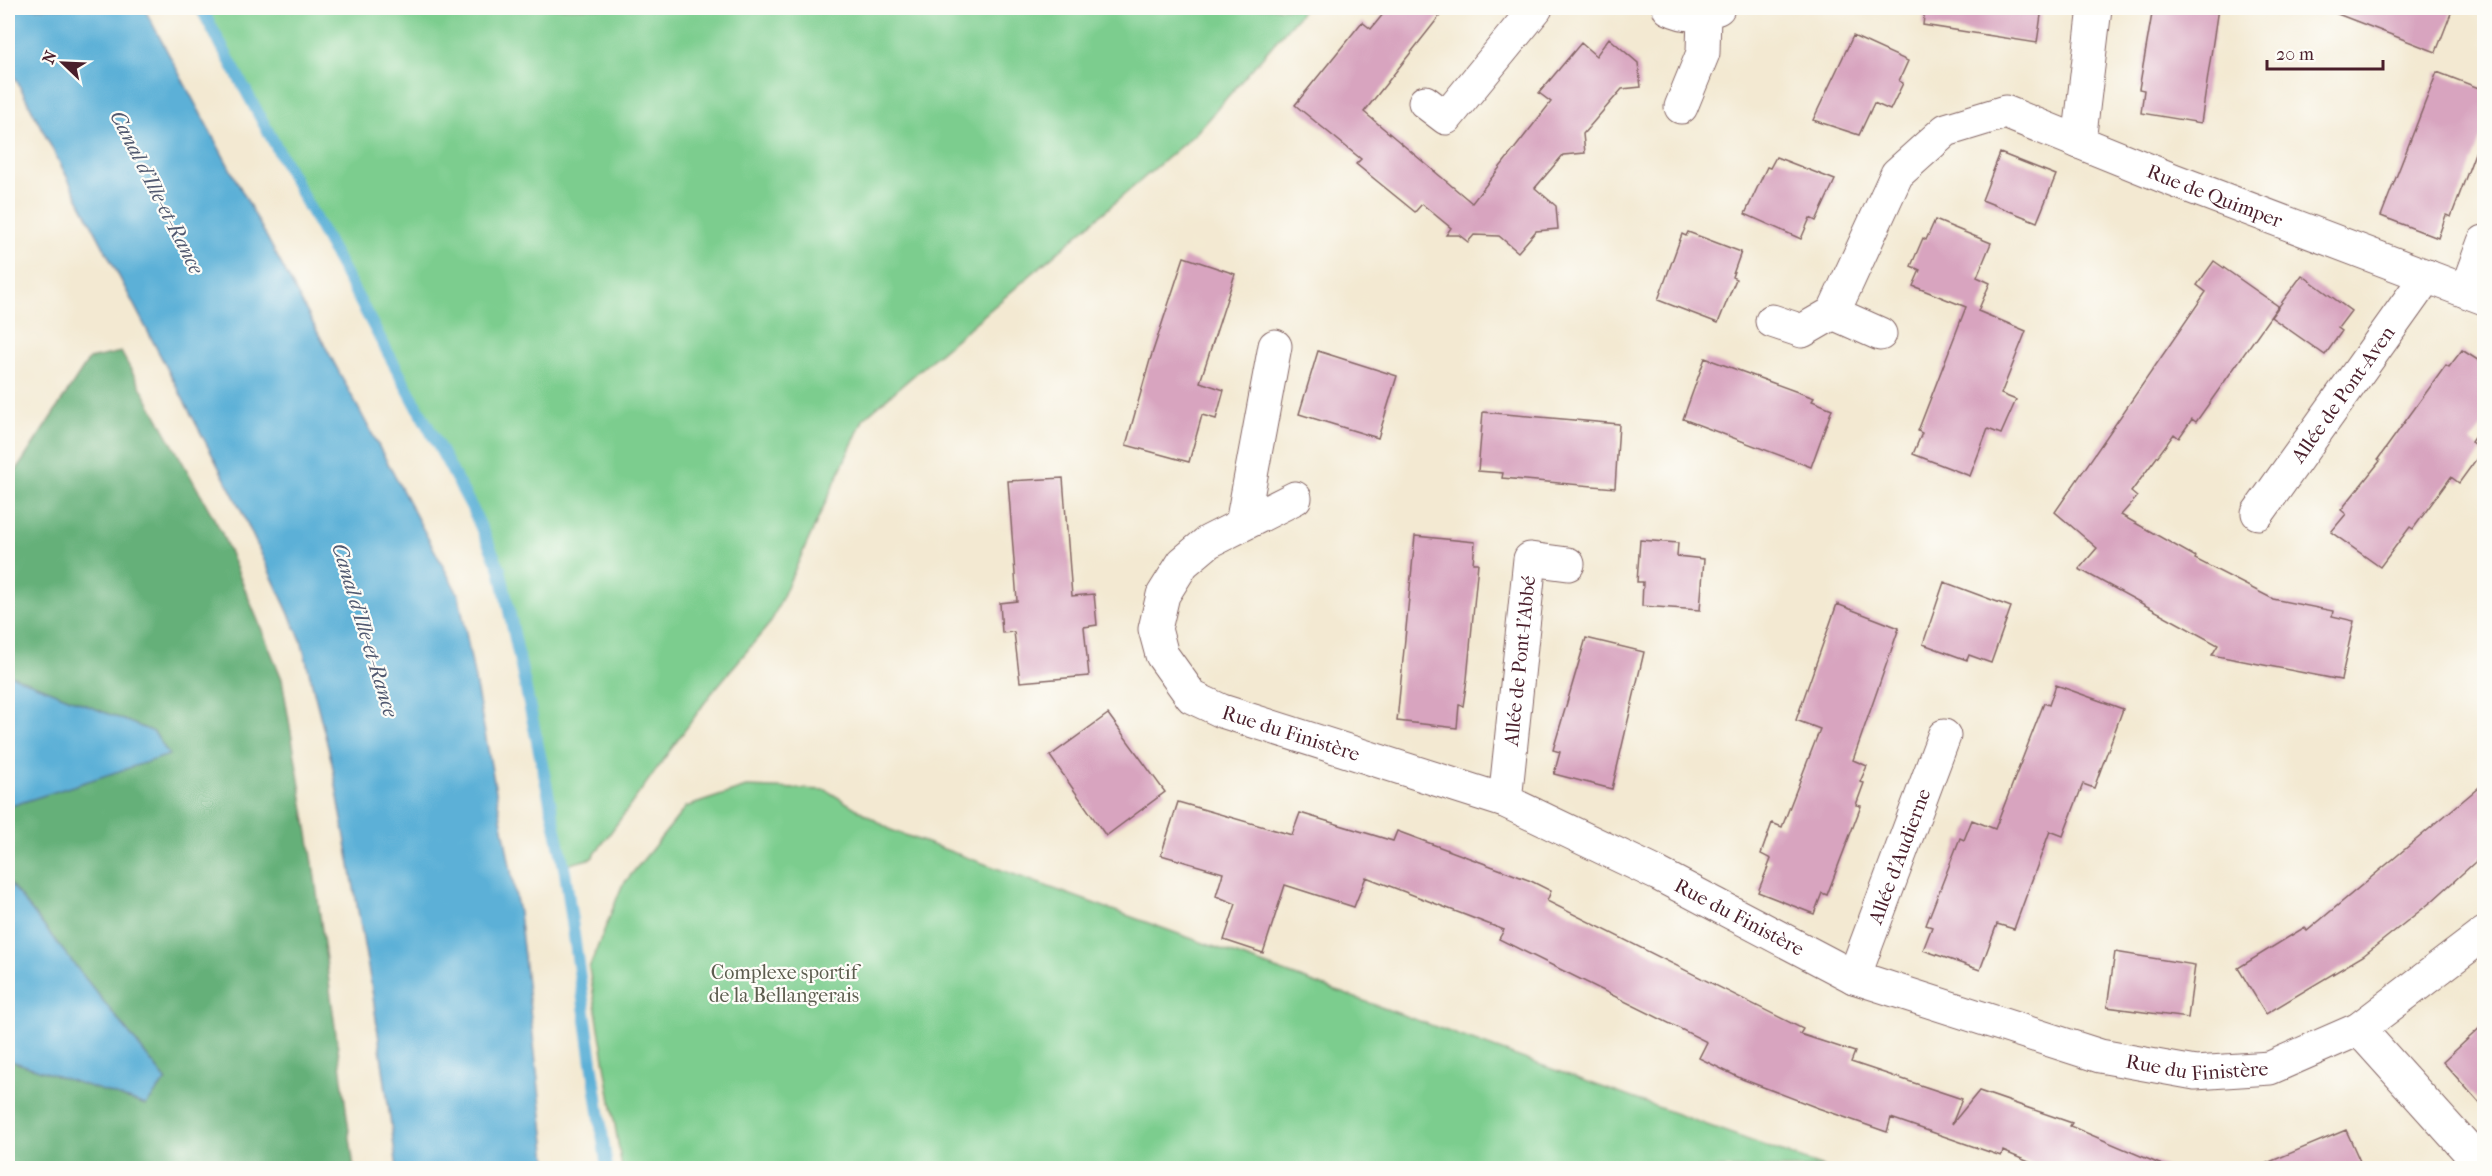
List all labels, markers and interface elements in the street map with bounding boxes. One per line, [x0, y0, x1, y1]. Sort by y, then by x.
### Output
north arrow [33, 33, 93, 93]
scale bar [2267, 33, 2382, 71]
text: 20 m [2276, 44, 2314, 65]
text: N [39, 47, 61, 67]
water label: Canal d'Ille-et-Rance [105, 106, 209, 278]
street label: Rue de Quimper [2144, 159, 2286, 232]
street label: Allée de Pont-Aven [2286, 321, 2399, 468]
water label: Canal d'Ille-et-Rance [327, 540, 403, 720]
street label: Allée de Pont-l'Abbé [1499, 574, 1540, 748]
street label: Rue du Finistère [1220, 700, 1363, 766]
street label: Allée d'Audierne [1863, 785, 1935, 928]
street label: Rue du Finistère [1671, 873, 1808, 960]
park label: Complexe sportif de la Bellangerais [709, 961, 862, 1007]
street label: Rue du Finistère [2124, 1049, 2269, 1085]

